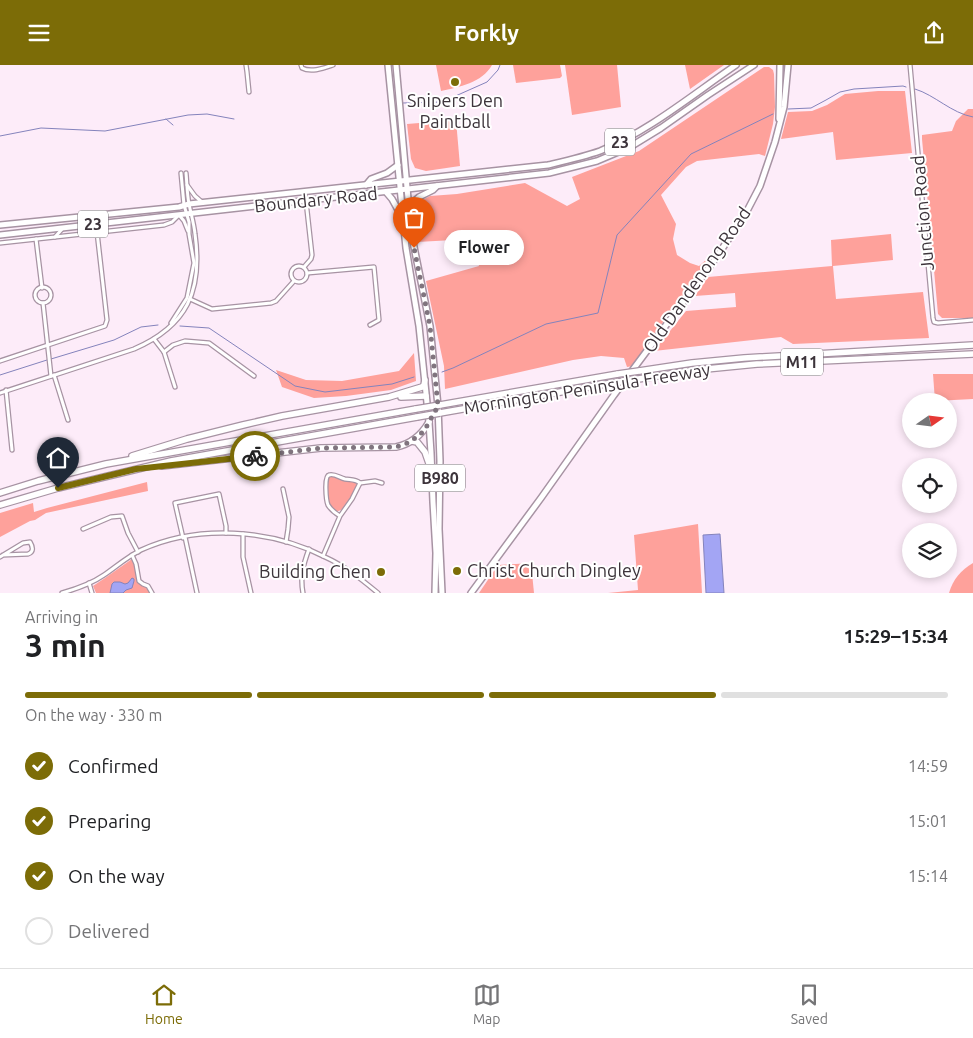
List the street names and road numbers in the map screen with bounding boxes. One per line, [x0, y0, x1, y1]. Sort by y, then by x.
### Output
road number: 23 [605, 129, 635, 155]
street label: Junction Road [907, 155, 937, 272]
street label: Boundary Road [253, 183, 379, 215]
street label: Old Dandenong Road [638, 203, 754, 356]
road number: 23 [78, 211, 108, 237]
road number: M11 [781, 349, 823, 375]
street label: Mornington Peninsula Freeway [462, 359, 712, 417]
road number: B980 [415, 464, 465, 491]

